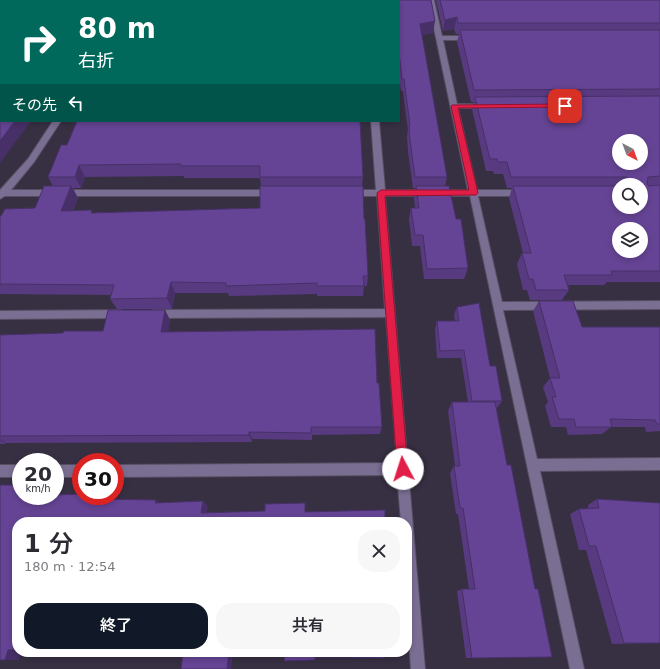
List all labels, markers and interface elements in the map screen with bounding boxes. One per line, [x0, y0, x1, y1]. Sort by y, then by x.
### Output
text: 80 m [78, 12, 156, 45]
icon: right [12, 16, 64, 68]
text: 右折 [78, 50, 114, 71]
pin [548, 89, 582, 123]
icon: left [65, 92, 87, 114]
icon: arrive [554, 95, 576, 117]
text: その先 [12, 96, 57, 114]
north arrow [612, 134, 648, 170]
map controls [612, 134, 648, 258]
button: search [612, 178, 648, 214]
button: layers [612, 222, 648, 258]
position arrow [382, 448, 424, 490]
speed limit sign: 30 [72, 453, 124, 505]
text: 20 [24, 462, 52, 486]
text: km/h [25, 483, 51, 494]
text: 1 分 [24, 530, 73, 558]
button: close [358, 530, 400, 572]
text: 180 m · 12:54 [24, 559, 115, 574]
button: 終了 [24, 603, 208, 649]
button: 共有 [216, 603, 400, 649]

